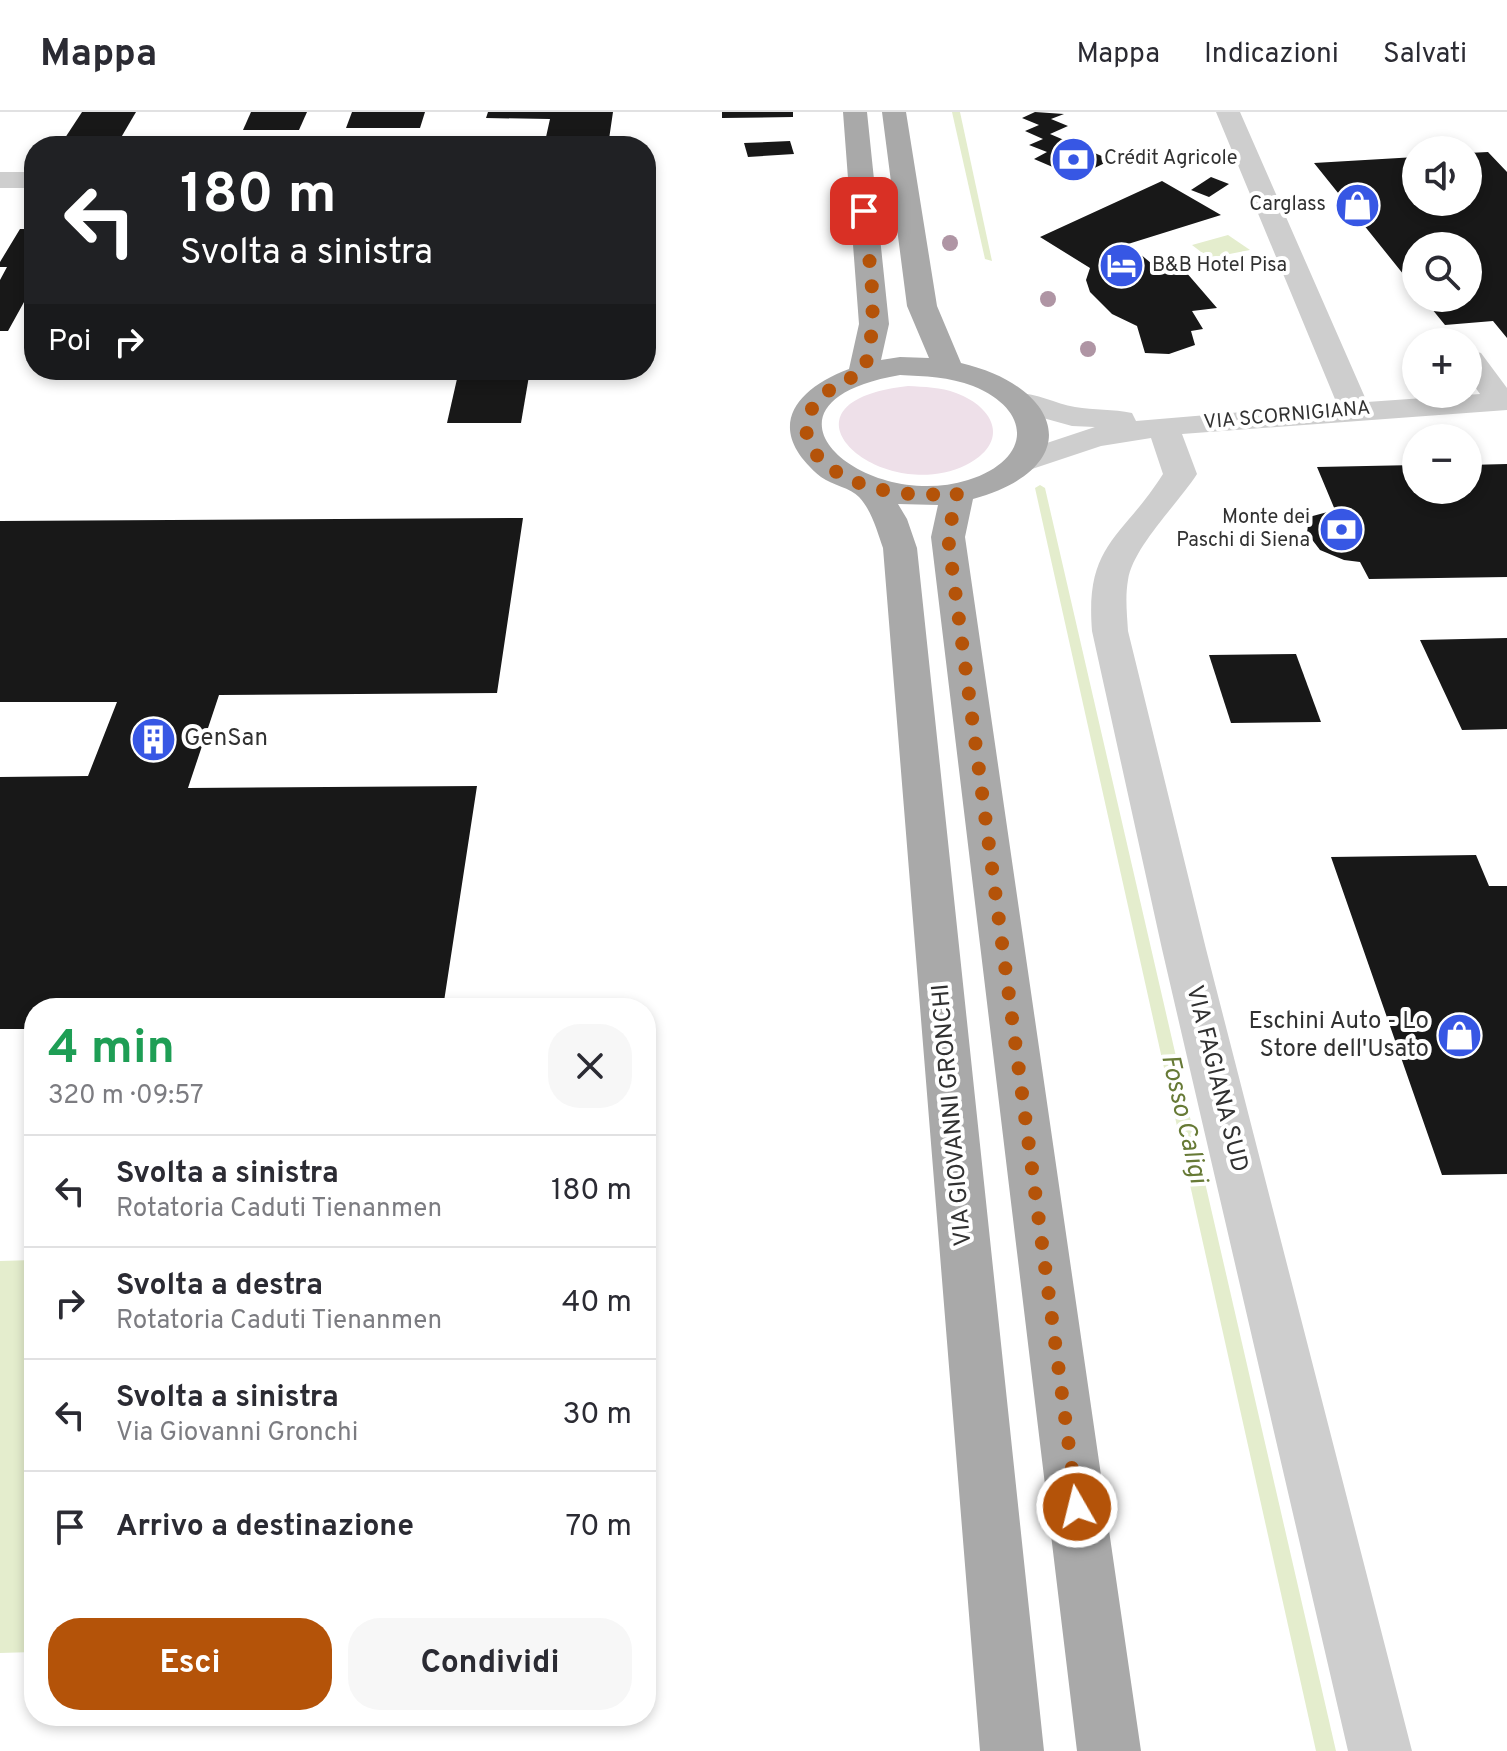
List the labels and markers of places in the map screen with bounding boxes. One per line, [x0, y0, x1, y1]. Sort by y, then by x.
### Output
bank icon: Crédit Agricole [1049, 135, 1097, 183]
place label: Crédit Agricole [1104, 146, 1238, 172]
pin [830, 177, 898, 245]
shop icon: Carglass [1333, 181, 1381, 229]
place label: Carglass [1249, 192, 1326, 218]
hotel icon: B&B Hotel Pisa [1097, 242, 1145, 290]
place label: B&B Hotel Pisa [1152, 253, 1287, 279]
place label: Monte dei Paschi di Siena [1176, 505, 1310, 554]
bank icon: Monte dei Paschi di Siena [1317, 506, 1365, 554]
building icon: GenSan [129, 715, 177, 763]
place label: GenSan [184, 724, 268, 754]
place label: Eschini Auto - Lo Store dell'Usato [1249, 1007, 1429, 1065]
shop icon: Eschini Auto - Lo Store dell'Usato [1436, 1012, 1484, 1060]

